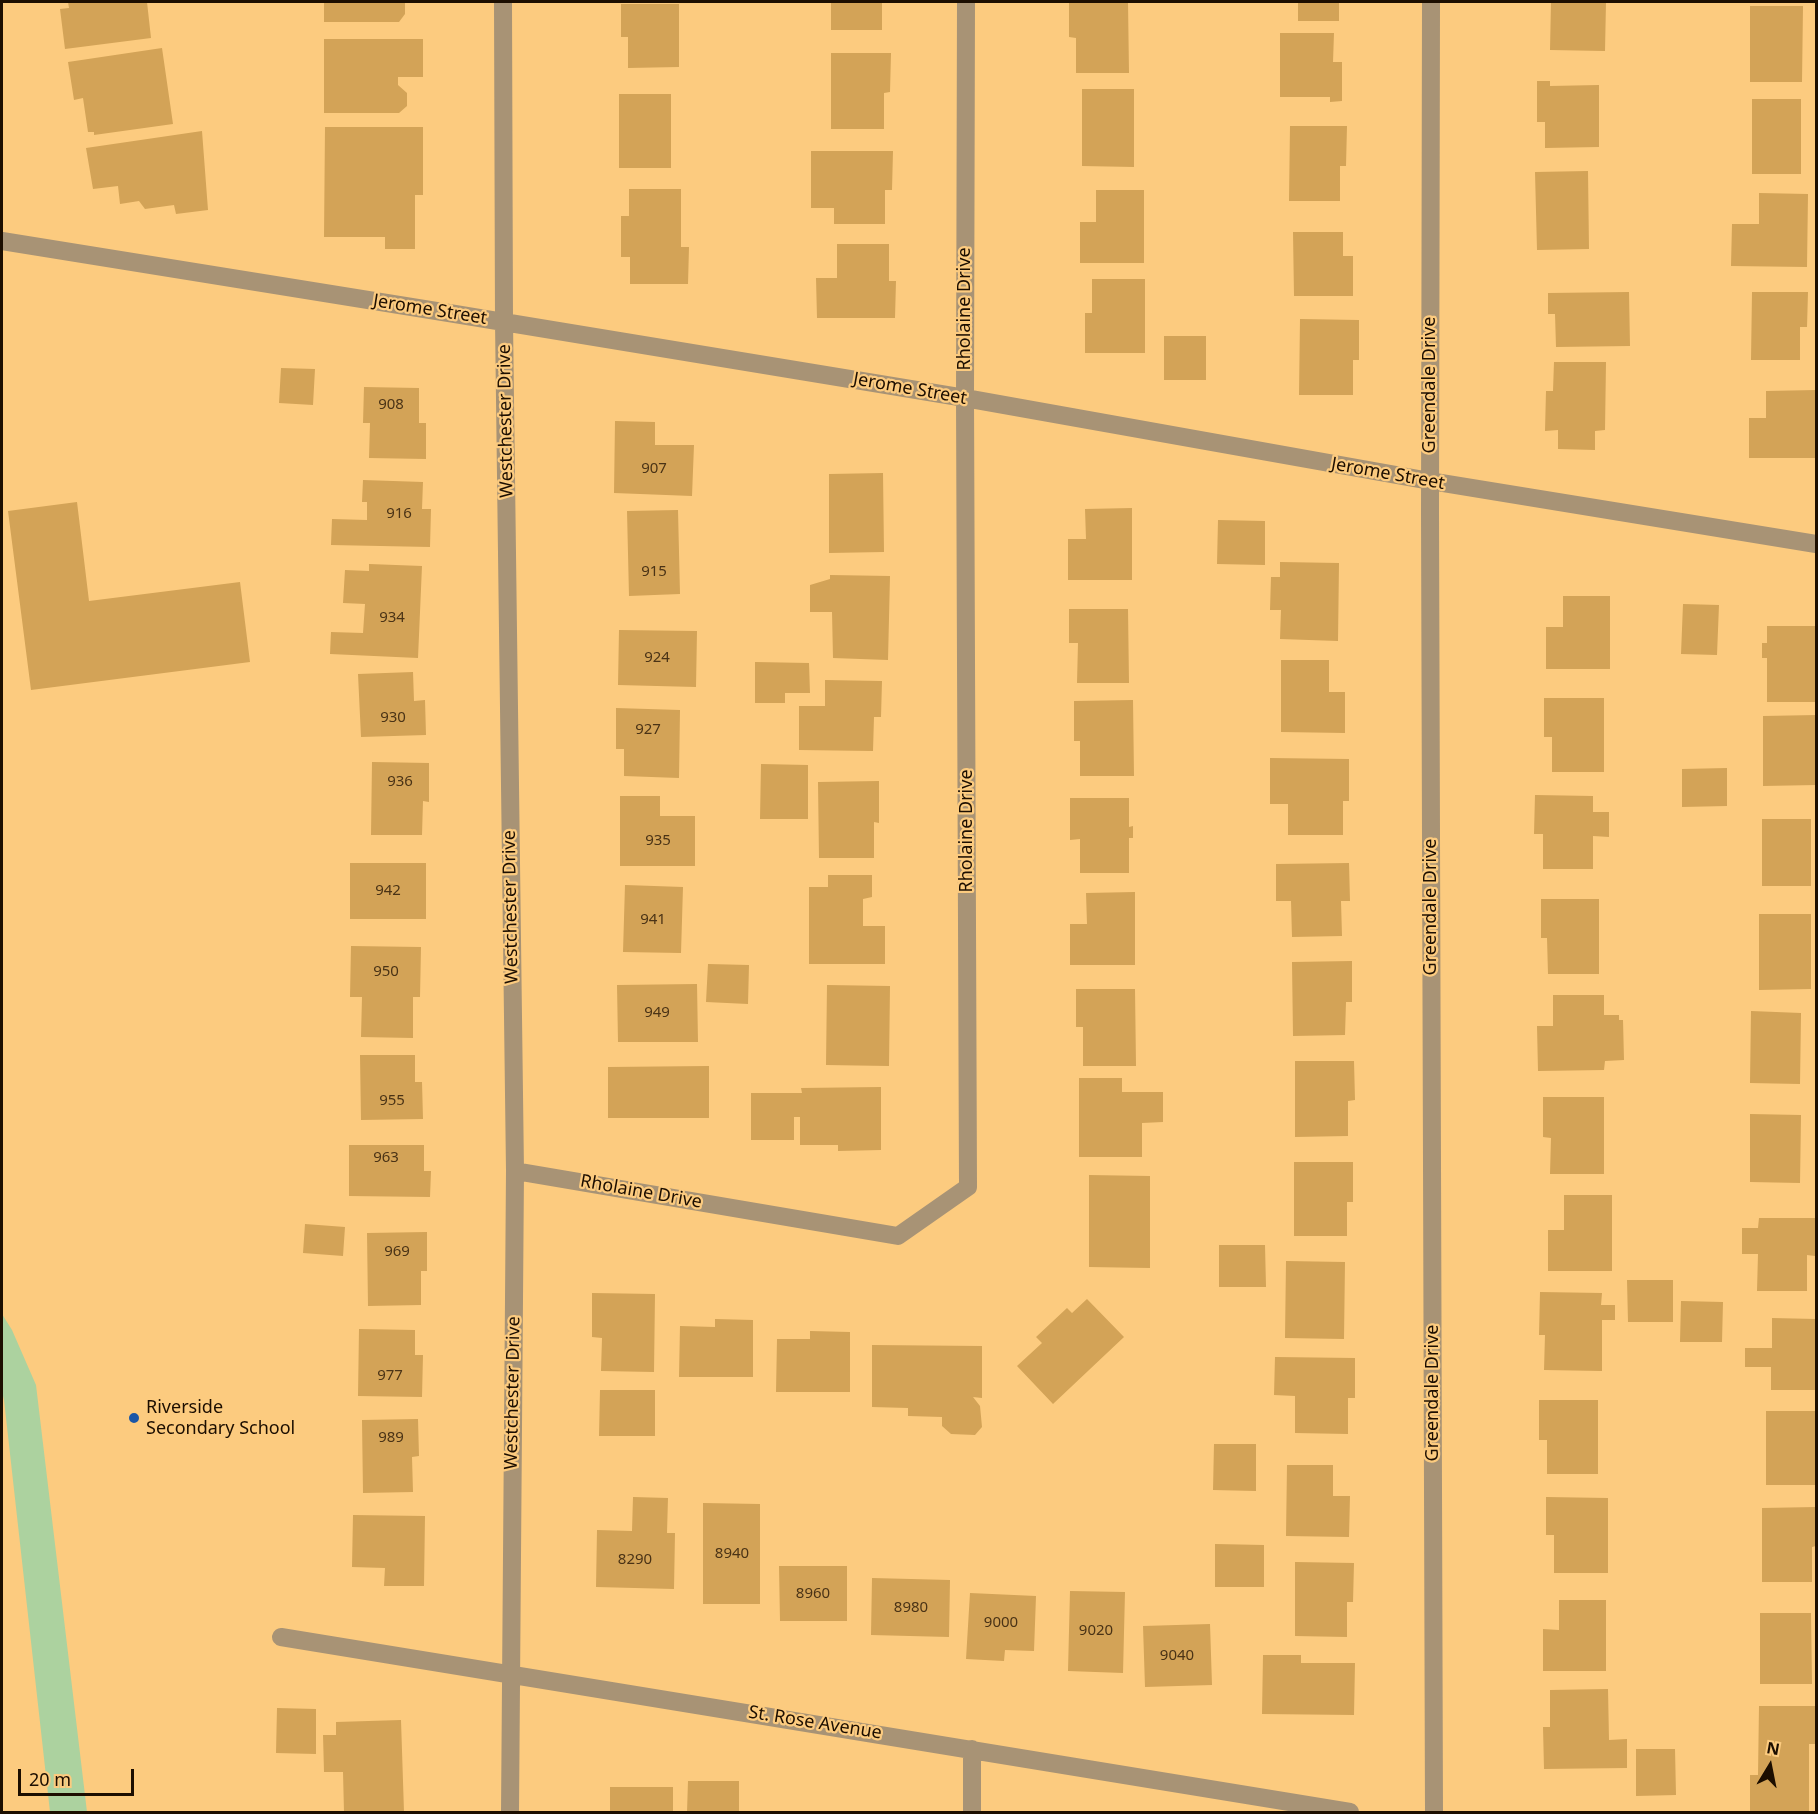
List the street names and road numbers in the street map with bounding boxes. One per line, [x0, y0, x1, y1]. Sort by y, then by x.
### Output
street label: Rholaine Drive [954, 247, 976, 371]
street label: Jerome Street [372, 290, 488, 330]
street label: Greendale Drive [1419, 317, 1441, 453]
street label: Westchester Drive [494, 344, 518, 498]
street label: Jerome Street [852, 368, 968, 410]
street label: Jerome Street [1330, 453, 1446, 495]
street label: Rholaine Drive [956, 769, 978, 893]
street label: Westchester Drive [499, 830, 523, 984]
street label: Greendale Drive [1420, 839, 1442, 975]
street label: Rholaine Drive [579, 1171, 703, 1213]
street label: Westchester Drive [501, 1316, 525, 1470]
street label: Greendale Drive [1422, 1325, 1444, 1461]
street label: St. Rose Avenue [747, 1702, 883, 1744]

